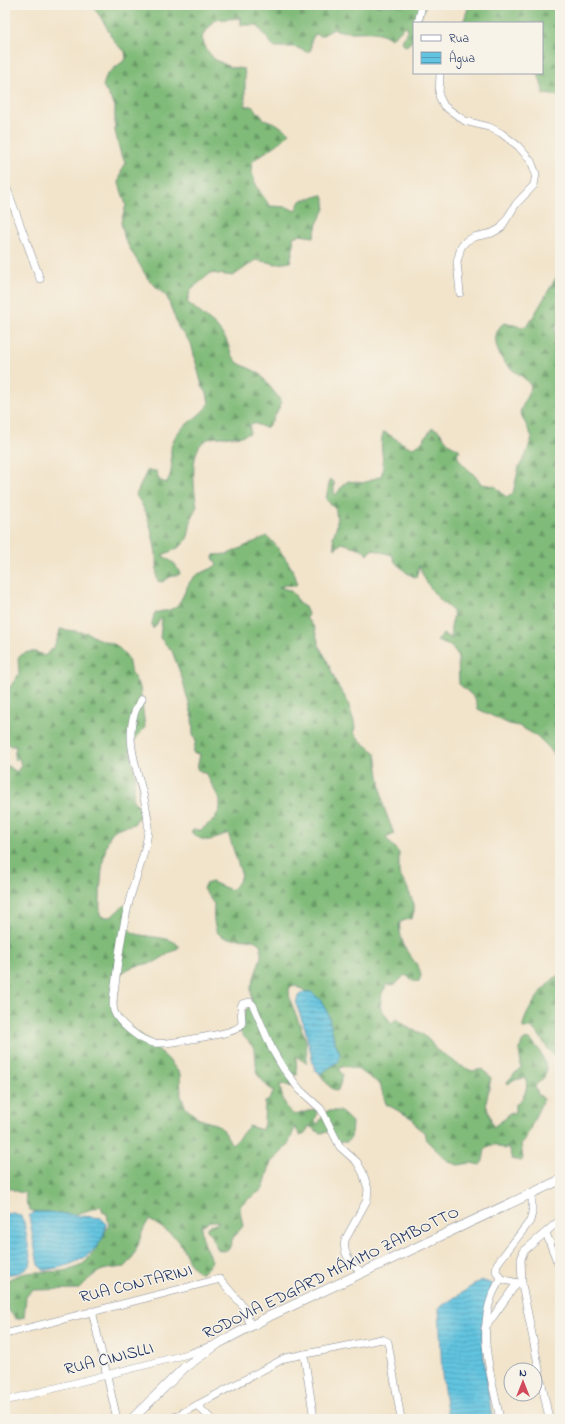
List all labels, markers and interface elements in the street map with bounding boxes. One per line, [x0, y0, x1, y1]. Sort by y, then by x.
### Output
legend [413, 22, 543, 74]
text: Rua [449, 30, 469, 48]
text: Água [449, 49, 475, 69]
street label: RODOVIA EDGARD MÁXIMO ZAMBOTTO [198, 1200, 464, 1346]
street label: RUA CONTARINI [77, 1258, 195, 1310]
street label: RUA CINISLLI [62, 1336, 156, 1382]
north arrow [503, 1362, 543, 1402]
text: N [519, 1365, 527, 1381]

